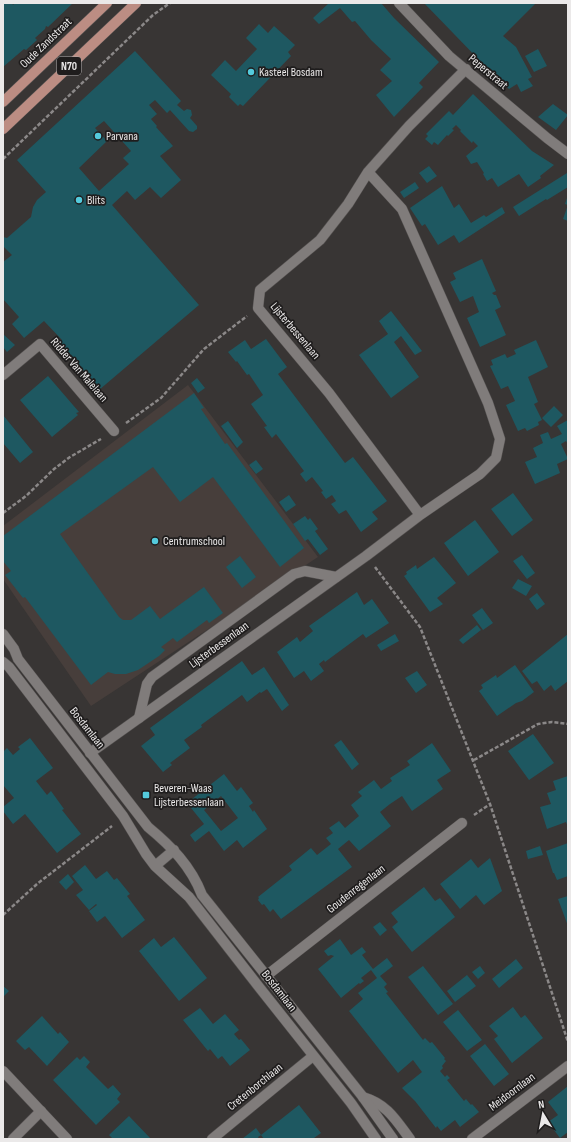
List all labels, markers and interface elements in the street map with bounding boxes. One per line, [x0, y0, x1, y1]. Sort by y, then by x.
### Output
street label: Oude Zandstraat [17, 14, 75, 71]
street label: Peperstraat [465, 51, 511, 93]
road number: N70 [57, 57, 81, 75]
place label: Kasteel Bosdam [259, 65, 323, 80]
marker: Kasteel Bosdam [246, 67, 256, 77]
place label: Parvana [106, 129, 138, 144]
marker: Parvana [93, 131, 103, 141]
place label: Blits [87, 193, 105, 208]
marker: Blits [74, 195, 84, 205]
street label: Lijsterbessenlaan [267, 299, 323, 363]
street label: Ridder Van Malelaan [47, 335, 111, 405]
place label: Centrumschool [163, 534, 225, 549]
marker: Centrumschool [150, 536, 160, 546]
street label: Lijsterbessenlaan [186, 618, 252, 672]
street label: Bosdamlaan [66, 704, 108, 752]
place label: Beveren-Waas Lijsterbessenlaan [154, 781, 224, 810]
marker: Beveren-Waas Lijsterbessenlaan [141, 790, 151, 800]
street label: Goudenregenlaan [324, 861, 388, 917]
street label: Bosdamlaan [258, 967, 300, 1015]
street label: Cretenborchlaan [224, 1060, 286, 1114]
street label: Meidoornlaan [486, 1070, 538, 1114]
north arrow [523, 1094, 563, 1134]
text: N [537, 1098, 545, 1112]

